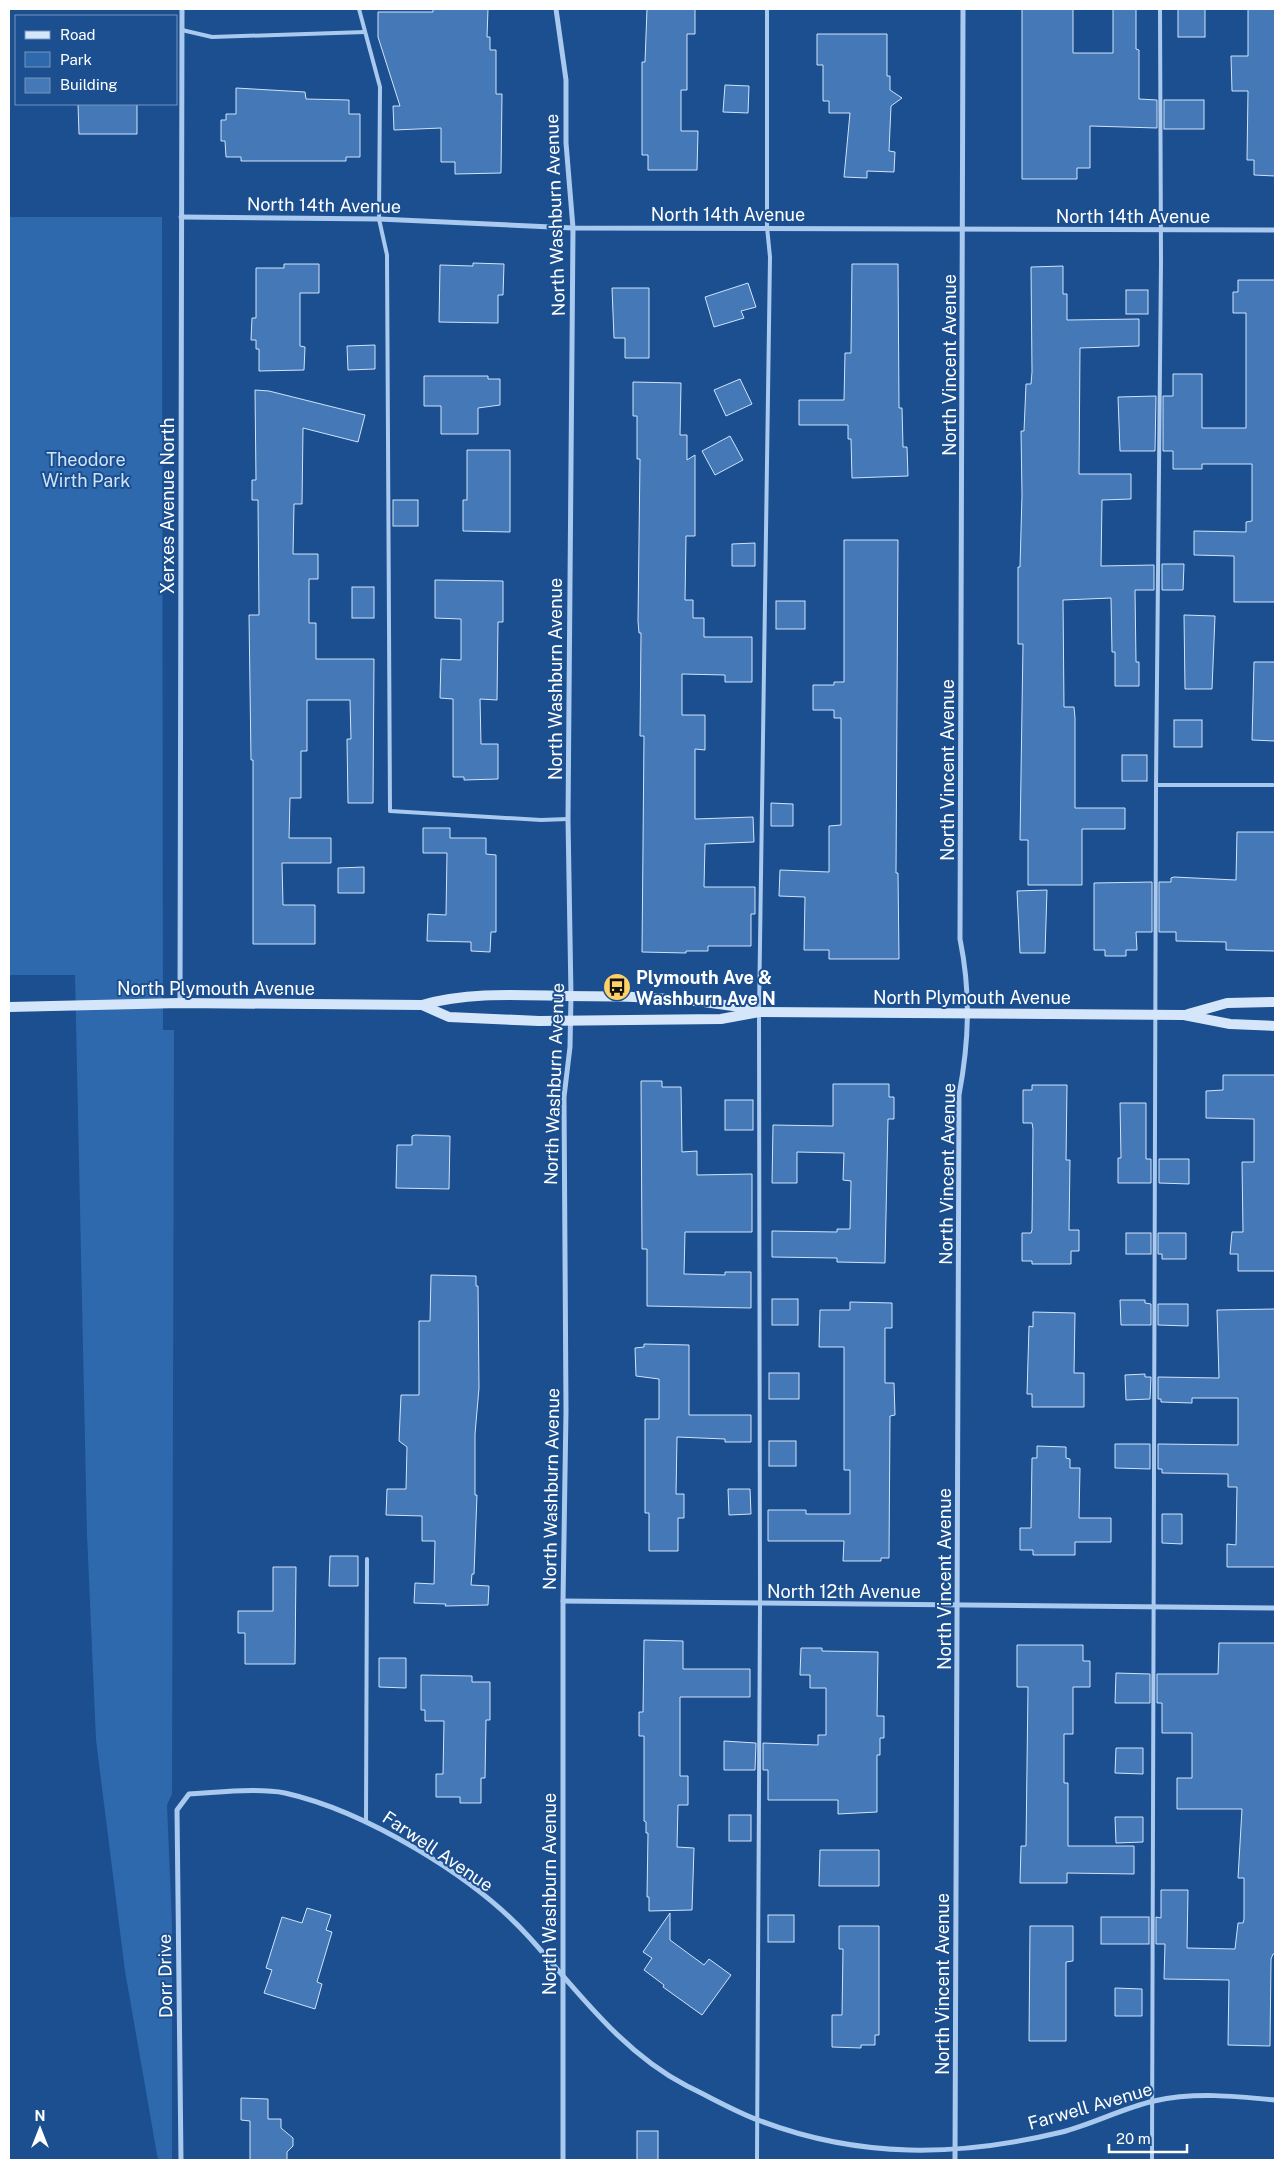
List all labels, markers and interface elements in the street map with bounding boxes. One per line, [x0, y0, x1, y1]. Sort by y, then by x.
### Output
legend [15, 15, 178, 105]
text: Road [60, 26, 96, 43]
text: Park [60, 51, 92, 68]
text: Building [60, 76, 118, 93]
street label: North Washburn Avenue [541, 114, 569, 316]
street label: North 14th Avenue [247, 193, 401, 217]
street label: North 14th Avenue [651, 204, 805, 225]
street label: North 14th Avenue [1056, 206, 1210, 227]
street label: North Vincent Avenue [939, 274, 960, 456]
street label: Xerxes Avenue North [157, 418, 178, 594]
park label: Theodore Wirth Park [42, 449, 130, 491]
street label: North Washburn Avenue [545, 578, 566, 780]
street label: North Vincent Avenue [937, 679, 958, 861]
place label: Plymouth Ave & Washburn Ave N [636, 967, 776, 1009]
bus stop icon: Plymouth Ave & Washburn Ave N [602, 972, 632, 1002]
street label: North Plymouth Avenue [117, 978, 315, 999]
street label: North Washburn Avenue [540, 983, 568, 1185]
street label: North Plymouth Avenue [873, 987, 1071, 1008]
street label: North Vincent Avenue [935, 1083, 959, 1265]
street label: North Washburn Avenue [539, 1388, 563, 1590]
street label: North Vincent Avenue [934, 1488, 955, 1670]
street label: North 12th Avenue [767, 1581, 921, 1602]
street label: North Washburn Avenue [539, 1793, 560, 1995]
street label: Farwell Avenue [379, 1806, 497, 1896]
street label: North Vincent Avenue [932, 1893, 953, 2075]
street label: Dorr Drive [154, 1934, 176, 2018]
street label: Farwell Avenue [1025, 2078, 1155, 2134]
north arrow [15, 2104, 65, 2154]
text: N [35, 2108, 45, 2124]
scale bar [1109, 2122, 1186, 2154]
text: 20 m [1116, 2130, 1151, 2147]

